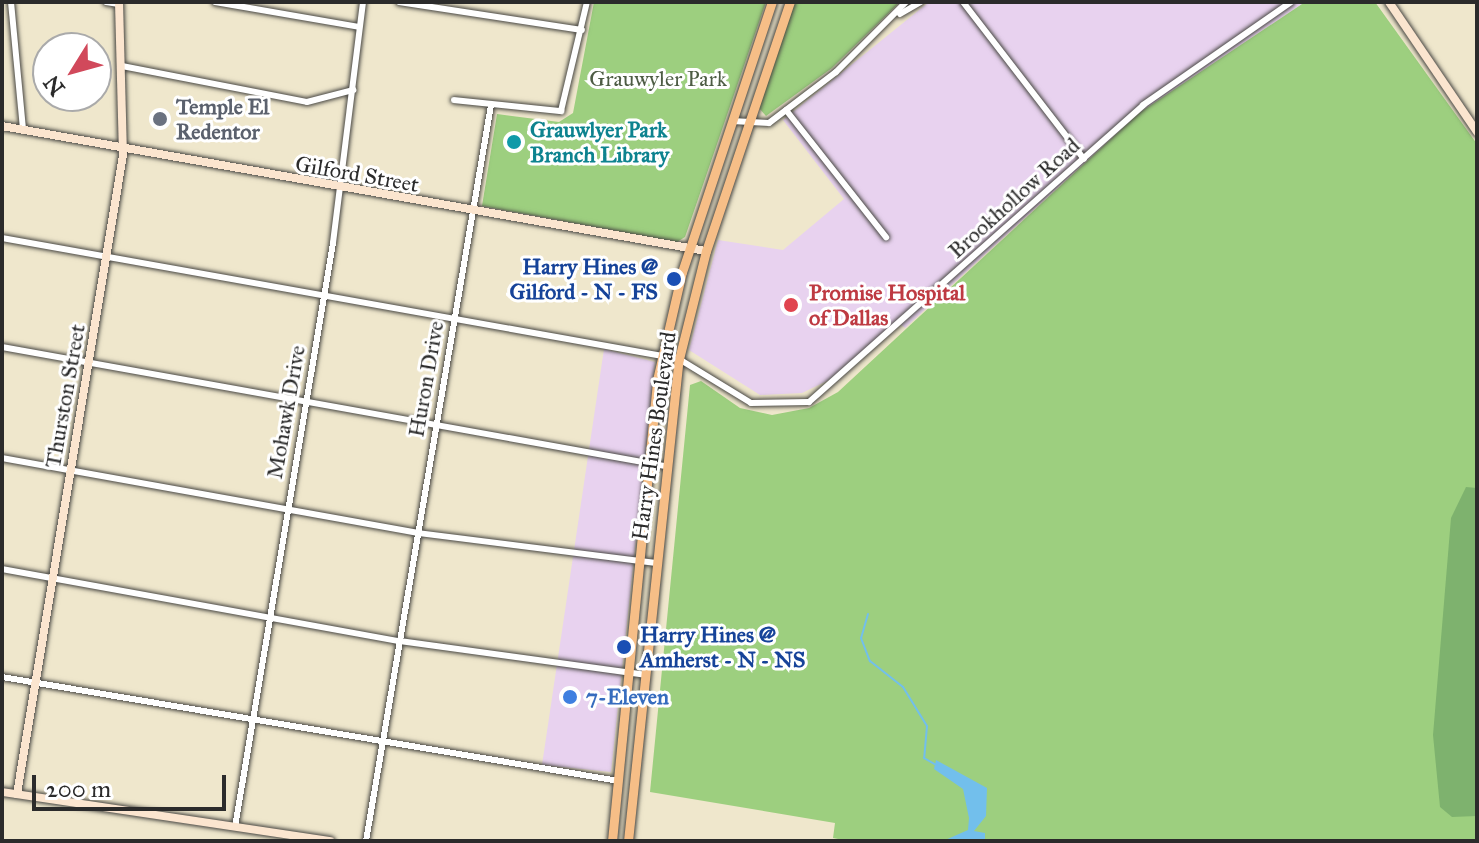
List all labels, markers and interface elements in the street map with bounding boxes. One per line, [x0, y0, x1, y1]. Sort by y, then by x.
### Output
north arrow [32, 32, 112, 112]
park label: Grauwyler Park [589, 66, 727, 92]
text: N [38, 70, 70, 101]
place label: Temple El Redentor [176, 93, 269, 144]
marker: Temple El Redentor [151, 110, 169, 128]
place label: Grauwlyer Park Branch Library [530, 116, 669, 168]
street label: Brookhollow Road [943, 132, 1085, 264]
marker: Grauwlyer Park Branch Library [505, 133, 523, 151]
street label: Gilford Street [293, 150, 421, 198]
place label: Harry Hines @ Gilford - N - FS [510, 253, 658, 304]
marker: Harry Hines @ Gilford - N - FS [665, 270, 683, 288]
place label: Promise Hospital of Dallas [809, 279, 965, 330]
marker: Promise Hospital of Dallas [780, 294, 802, 316]
street label: Huron Drive [403, 319, 449, 439]
street label: Thurston Street [39, 322, 91, 470]
street label: Harry Hines Boulevard [626, 330, 682, 542]
street label: Mohawk Drive [261, 343, 311, 481]
place label: Harry Hines @ Amherst - N - NS [640, 621, 806, 672]
marker: Harry Hines @ Amherst - N - NS [615, 638, 633, 656]
place label: 7-Eleven [586, 684, 669, 710]
marker: 7-Eleven [561, 688, 579, 706]
scale bar [36, 759, 230, 809]
text: 200 m [46, 774, 111, 804]

